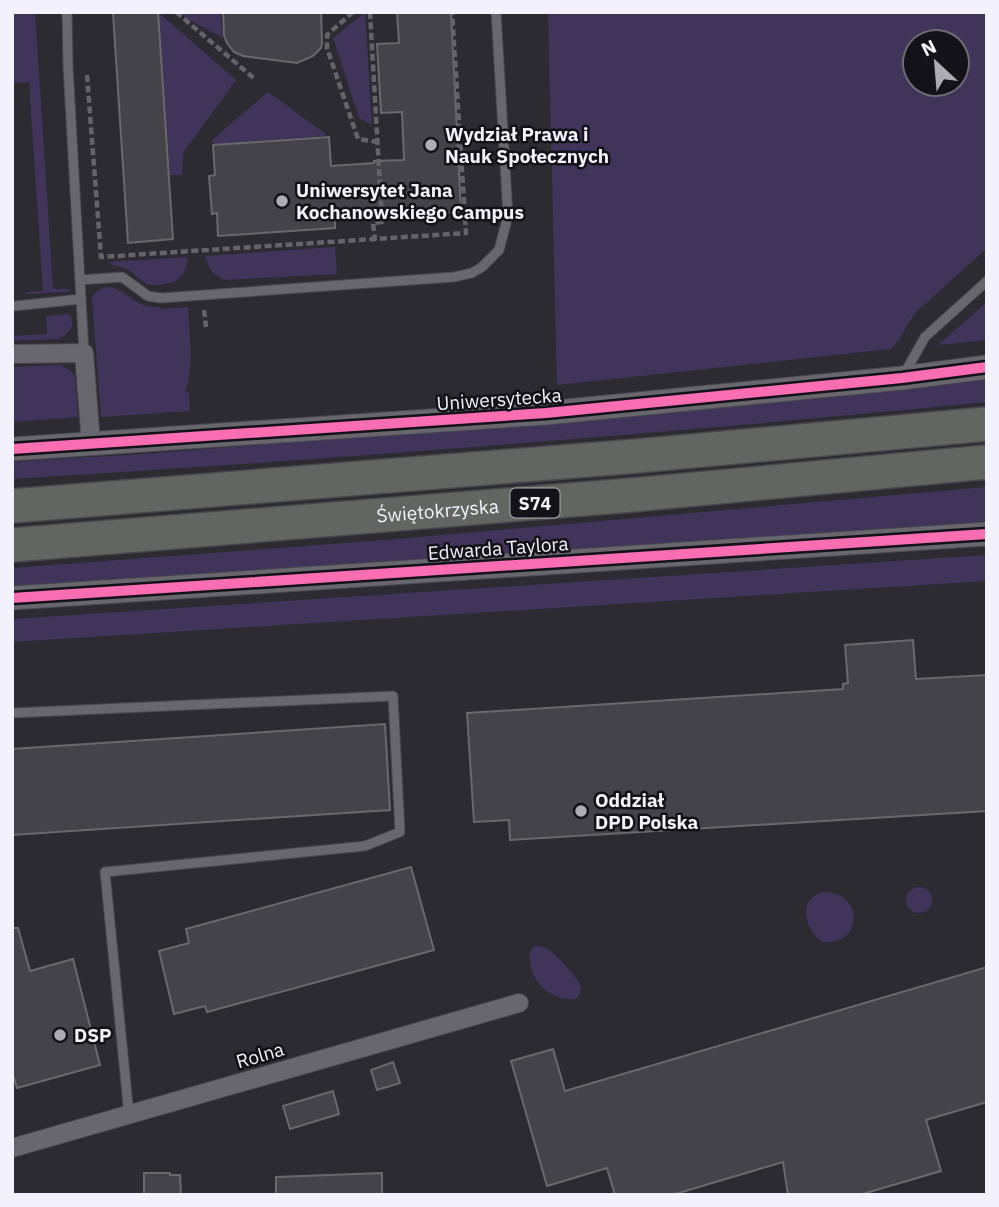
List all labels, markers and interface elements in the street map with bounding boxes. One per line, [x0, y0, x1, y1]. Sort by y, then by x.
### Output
north arrow [901, 28, 971, 98]
text: N [917, 34, 940, 62]
place label: Wydział Prawa i Nauk Społecznych [445, 122, 609, 168]
marker: Wydział Prawa i Nauk Społecznych [423, 137, 439, 153]
place label: Uniwersytet Jana Kochanowskiego Campus [296, 178, 524, 224]
marker: Uniwersytet Jana Kochanowskiego Campus [274, 193, 290, 209]
street label: Uniwersytecka [436, 383, 562, 415]
road number: S74 [510, 489, 560, 518]
street label: Świętokrzyska [376, 494, 500, 528]
street label: Edwarda Taylora [427, 531, 569, 565]
place label: Oddział DPD Polska [595, 788, 699, 834]
marker: Oddział DPD Polska [573, 803, 589, 819]
place label: DSP [74, 1023, 112, 1047]
marker: DSP [52, 1027, 68, 1043]
street label: Rolna [233, 1037, 287, 1073]

